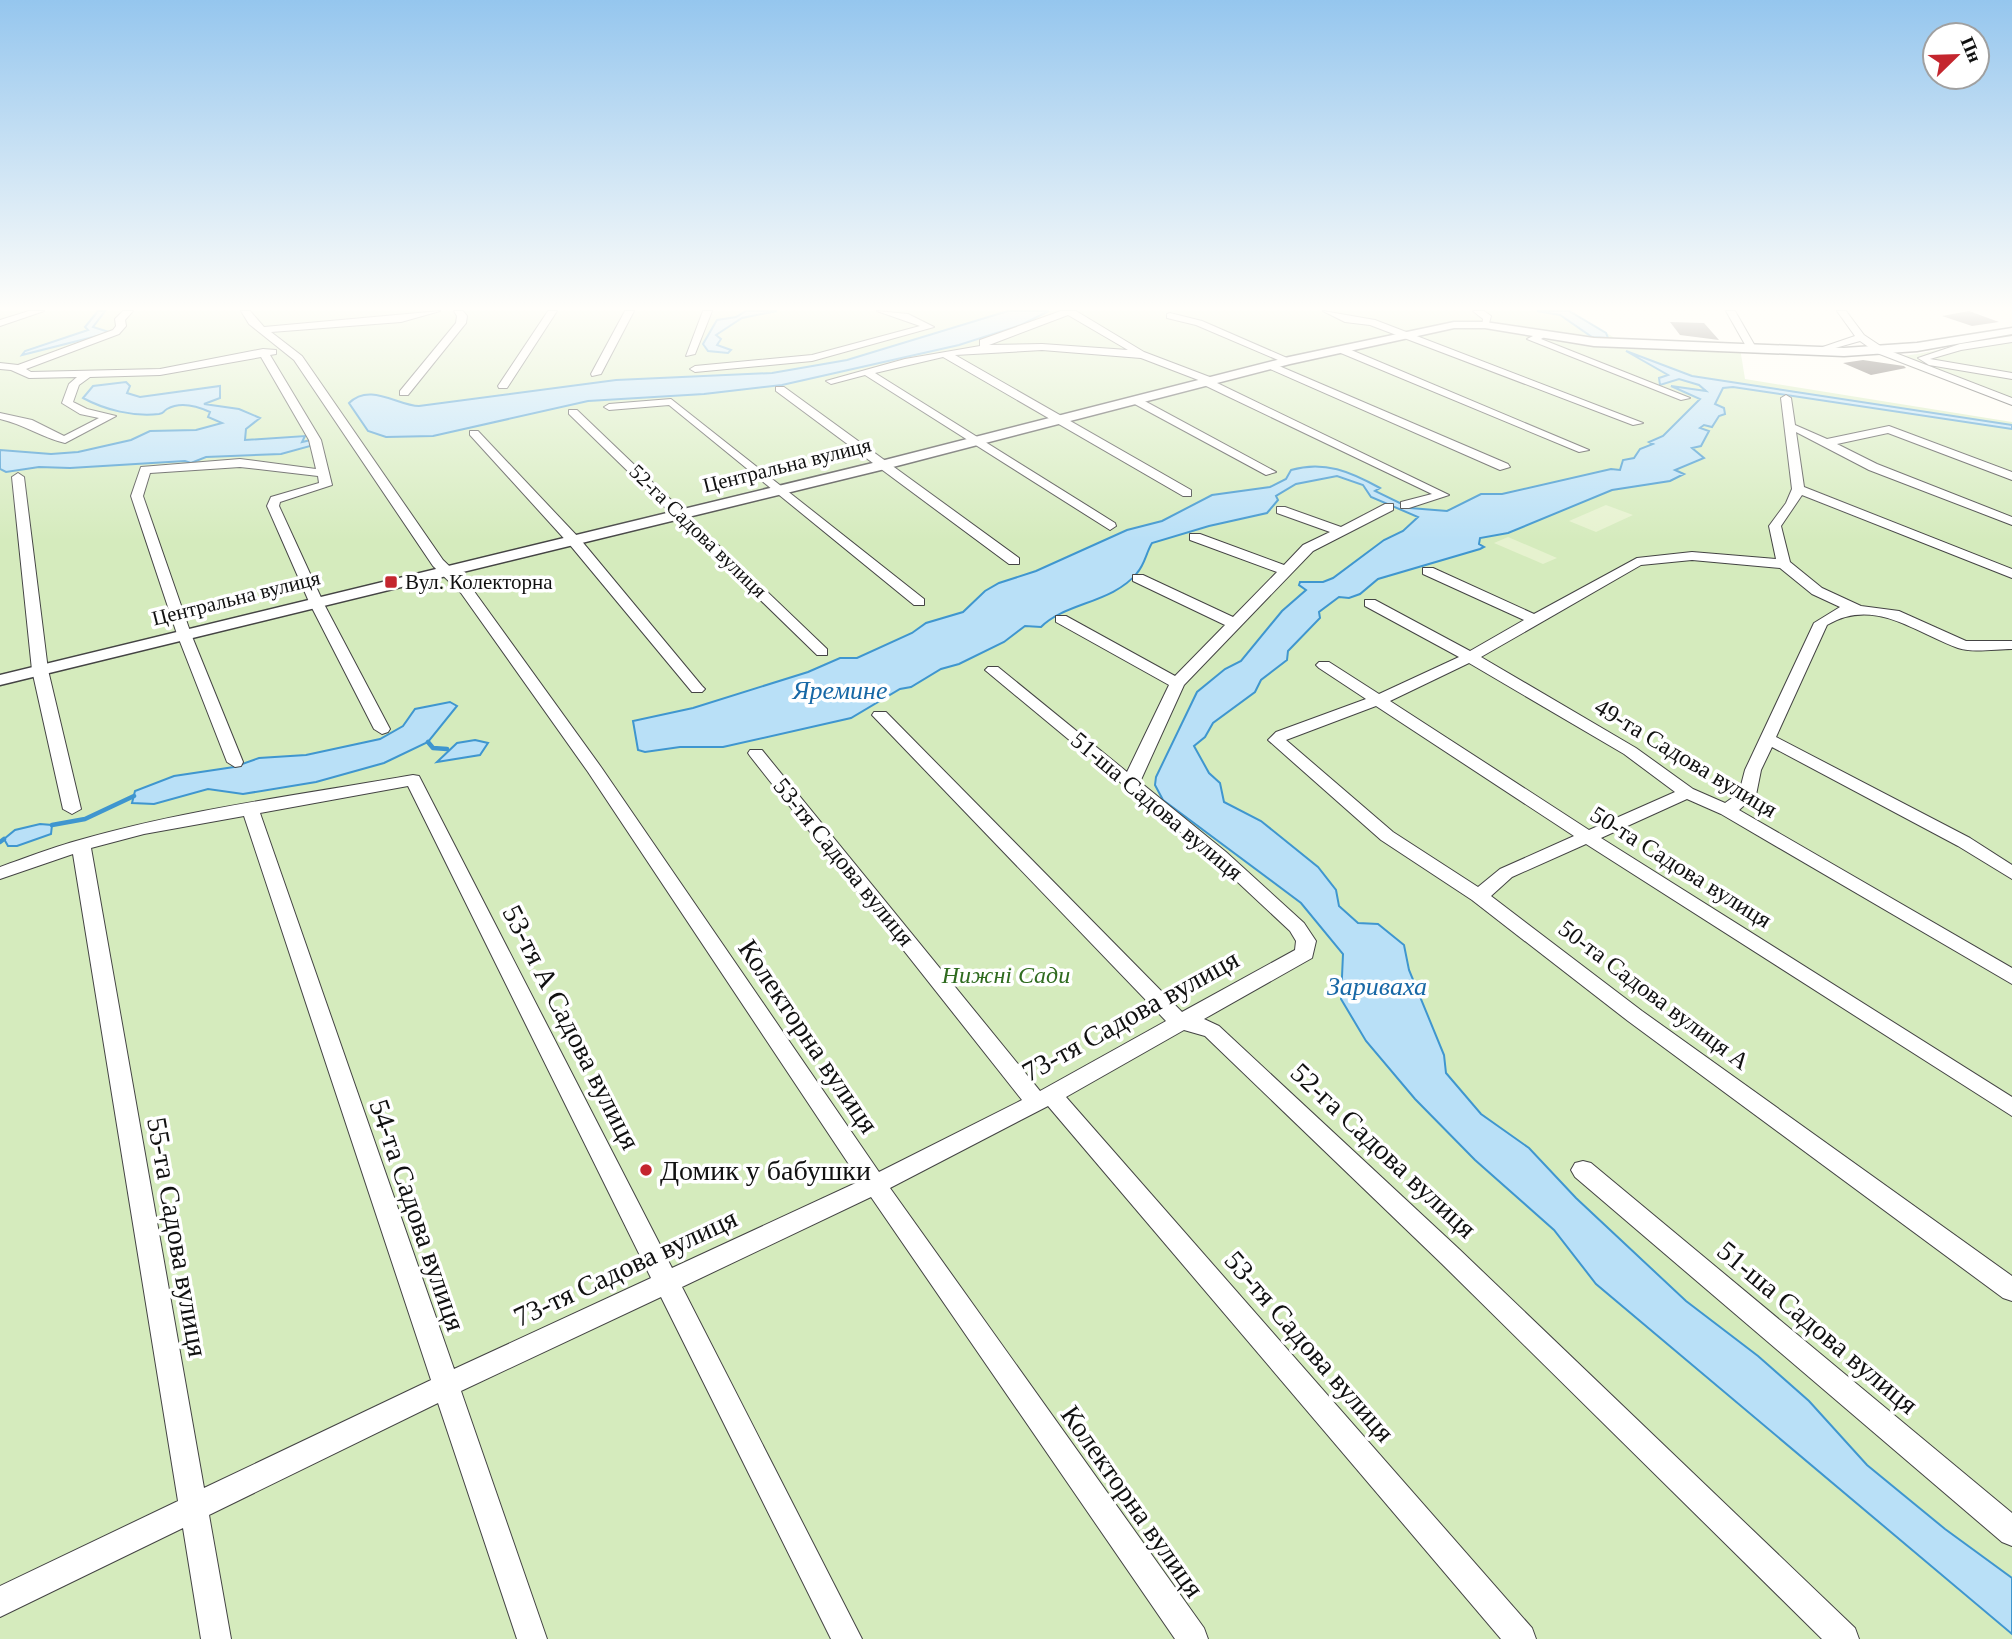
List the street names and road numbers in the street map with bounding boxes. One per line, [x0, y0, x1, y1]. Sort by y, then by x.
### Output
street label: Центральна вулиця [700, 432, 874, 497]
street label: 52-га Садова вулиця [624, 459, 772, 603]
street label: Центральна вулиця [149, 565, 323, 630]
street label: 49-та Садова вулиця [1590, 693, 1782, 823]
street label: 51-ша Садова вулиця [1066, 727, 1248, 885]
street label: 53-тя Садова вулиця [768, 773, 920, 951]
street label: 50-та Садова вулиця [1586, 801, 1776, 933]
street label: 53-тя А Садова вулиця [497, 900, 647, 1155]
street label: 50-та Садова вулиця А [1554, 915, 1755, 1075]
street label: Колекторна вулиця [732, 934, 885, 1139]
street label: 73-тя Садова вулиця [1017, 943, 1244, 1088]
street label: 52-га Садова вулиця [1285, 1057, 1483, 1244]
street label: 54-та Садова вулиця [363, 1095, 472, 1335]
street label: 55-та Садова вулиця [141, 1115, 214, 1359]
street label: 73-тя Садова вулиця [509, 1202, 742, 1333]
street label: 51-ша Садова вулиця [1711, 1235, 1924, 1420]
street label: 53-тя Садова вулиця [1218, 1245, 1401, 1448]
street label: Колекторна вулиця [1055, 1400, 1210, 1603]

